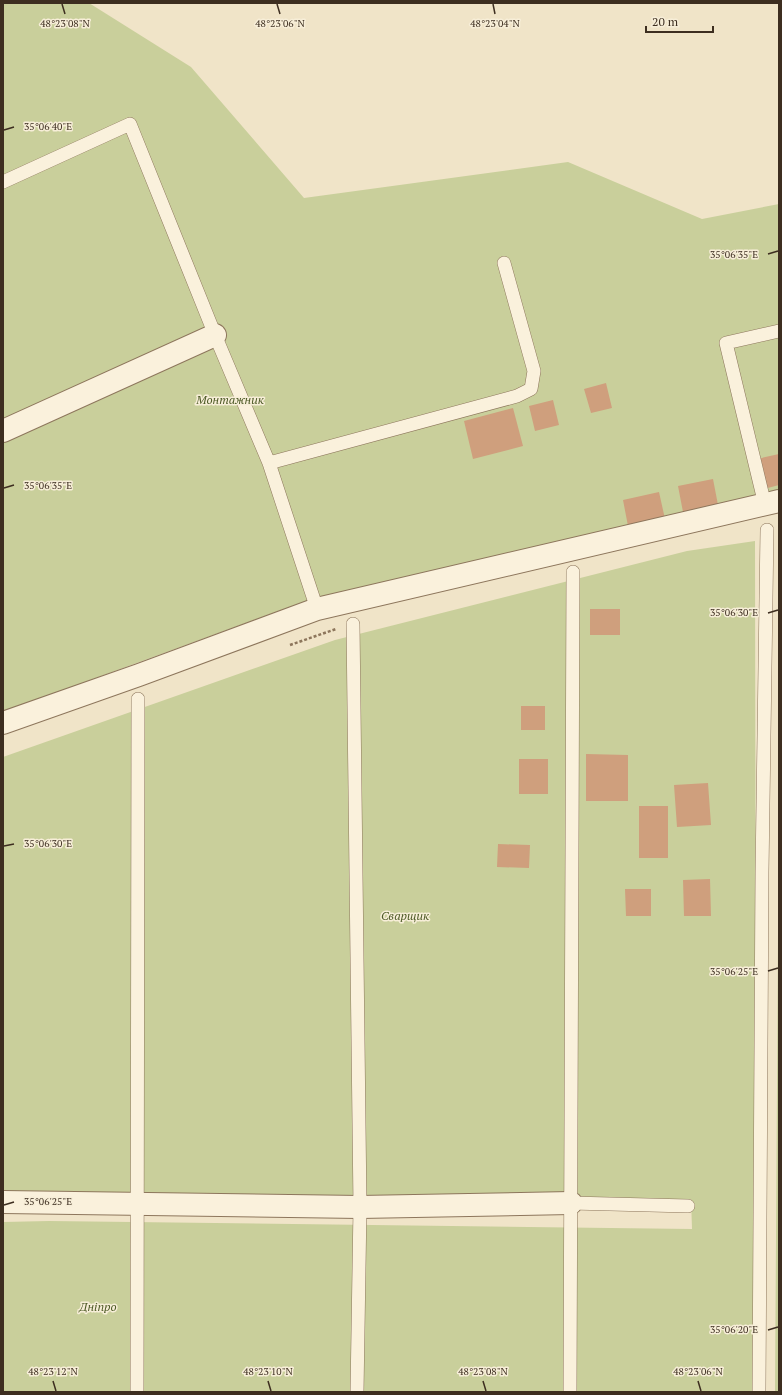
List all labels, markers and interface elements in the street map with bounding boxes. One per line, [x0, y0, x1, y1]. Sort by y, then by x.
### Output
scale bar [646, 8, 713, 34]
text: 20 m [652, 14, 679, 29]
text: 48°23'08"N [40, 17, 90, 30]
text: 48°23'06"N [255, 17, 305, 30]
text: 48°23'04"N [470, 17, 520, 30]
text: 35°06'40"E [24, 120, 72, 133]
text: 35°06'35"E [710, 248, 758, 261]
park label: Монтажник [195, 392, 264, 407]
text: 35°06'35"E [24, 479, 72, 492]
text: 35°06'30"E [710, 606, 758, 619]
text: 35°06'30"E [24, 837, 72, 850]
park label: Сварщик [381, 908, 429, 923]
text: 35°06'25"E [710, 965, 758, 978]
text: 35°06'25"E [24, 1195, 72, 1208]
park label: Дніпро [78, 1299, 117, 1314]
text: 35°06'20"E [710, 1323, 758, 1336]
text: 48°23'12"N [28, 1365, 78, 1378]
text: 48°23'10"N [243, 1365, 293, 1378]
text: 48°23'08"N [458, 1365, 508, 1378]
text: 48°23'06"N [673, 1365, 723, 1378]

